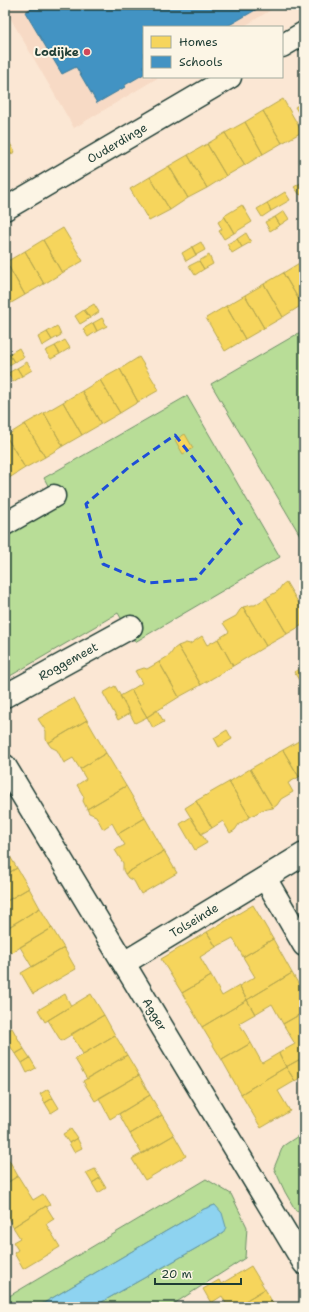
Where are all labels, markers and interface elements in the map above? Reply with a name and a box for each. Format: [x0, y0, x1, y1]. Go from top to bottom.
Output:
legend [143, 26, 283, 78]
text: Homes [179, 34, 218, 50]
place label: Lodijke [35, 44, 79, 60]
marker: Lodijke [82, 47, 92, 57]
text: Schools [179, 54, 223, 70]
street label: Ouderdinge [84, 119, 150, 167]
street label: Roggemeet [36, 639, 101, 684]
street label: Tolseinde [167, 900, 222, 941]
street label: Agger [138, 995, 171, 1034]
scale bar [155, 1260, 241, 1286]
text: 20 m [161, 1266, 192, 1282]

